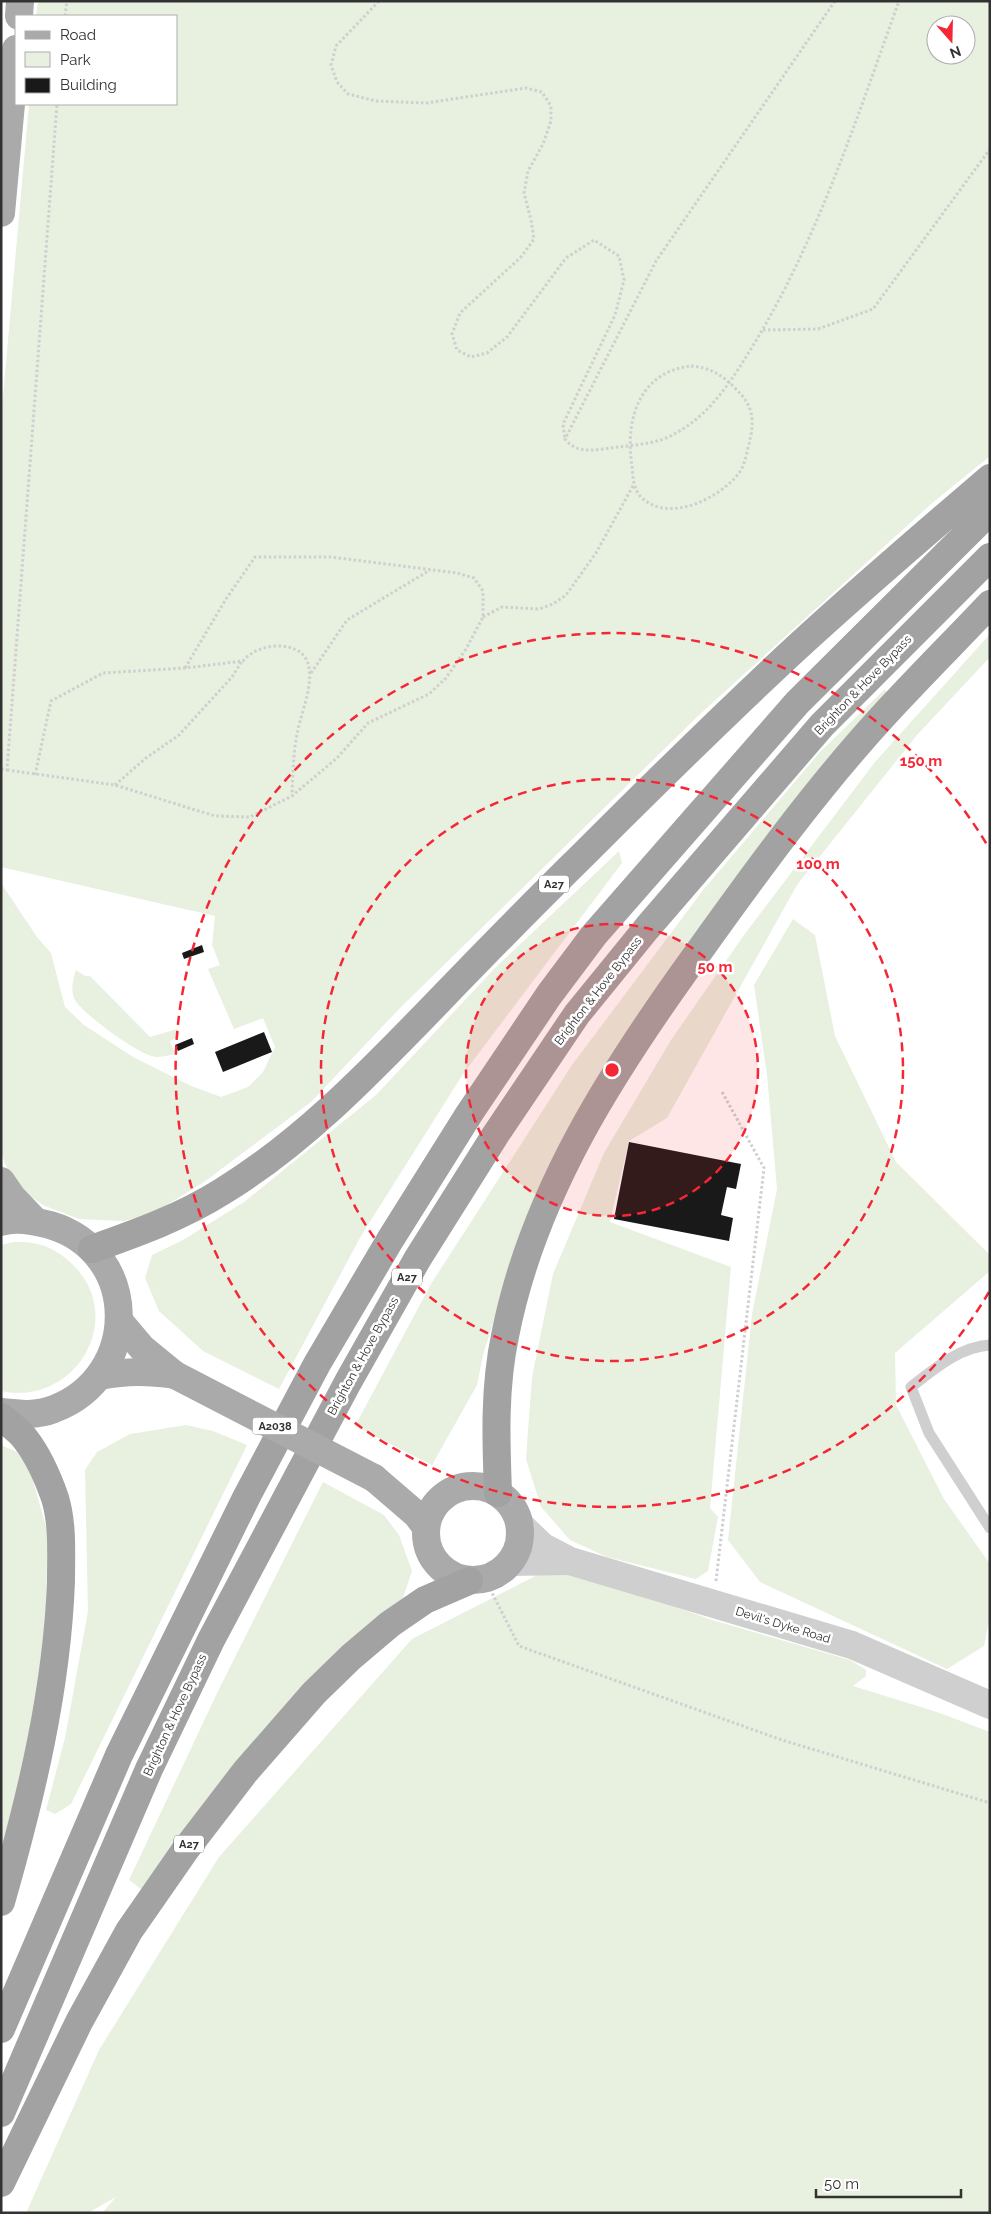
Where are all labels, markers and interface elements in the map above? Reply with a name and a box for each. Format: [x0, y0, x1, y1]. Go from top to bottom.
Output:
legend [15, 15, 178, 105]
north arrow [926, 15, 976, 65]
text: Road [60, 26, 96, 44]
text: N [948, 43, 963, 62]
text: Park [60, 51, 91, 69]
text: Building [60, 76, 117, 94]
street label: Brighton & Hove Bypass [812, 632, 914, 738]
text: 150 m [900, 752, 942, 770]
text: 100 m [796, 855, 840, 873]
road number: A27 [539, 876, 569, 892]
street label: Brighton & Hove Bypass [551, 934, 645, 1048]
text: 50 m [697, 958, 733, 976]
centre of rings [603, 1061, 621, 1079]
road number: A27 [392, 1268, 422, 1286]
street label: Brighton & Hove Bypass [325, 1294, 402, 1418]
road number: A2038 [252, 1418, 298, 1434]
street label: Devil's Dyke Road [734, 1604, 832, 1646]
street label: Brighton & Hove Bypass [140, 1651, 210, 1778]
road number: A27 [174, 1836, 204, 1852]
scale bar [816, 2166, 961, 2198]
text: 50 m [824, 2175, 859, 2193]

